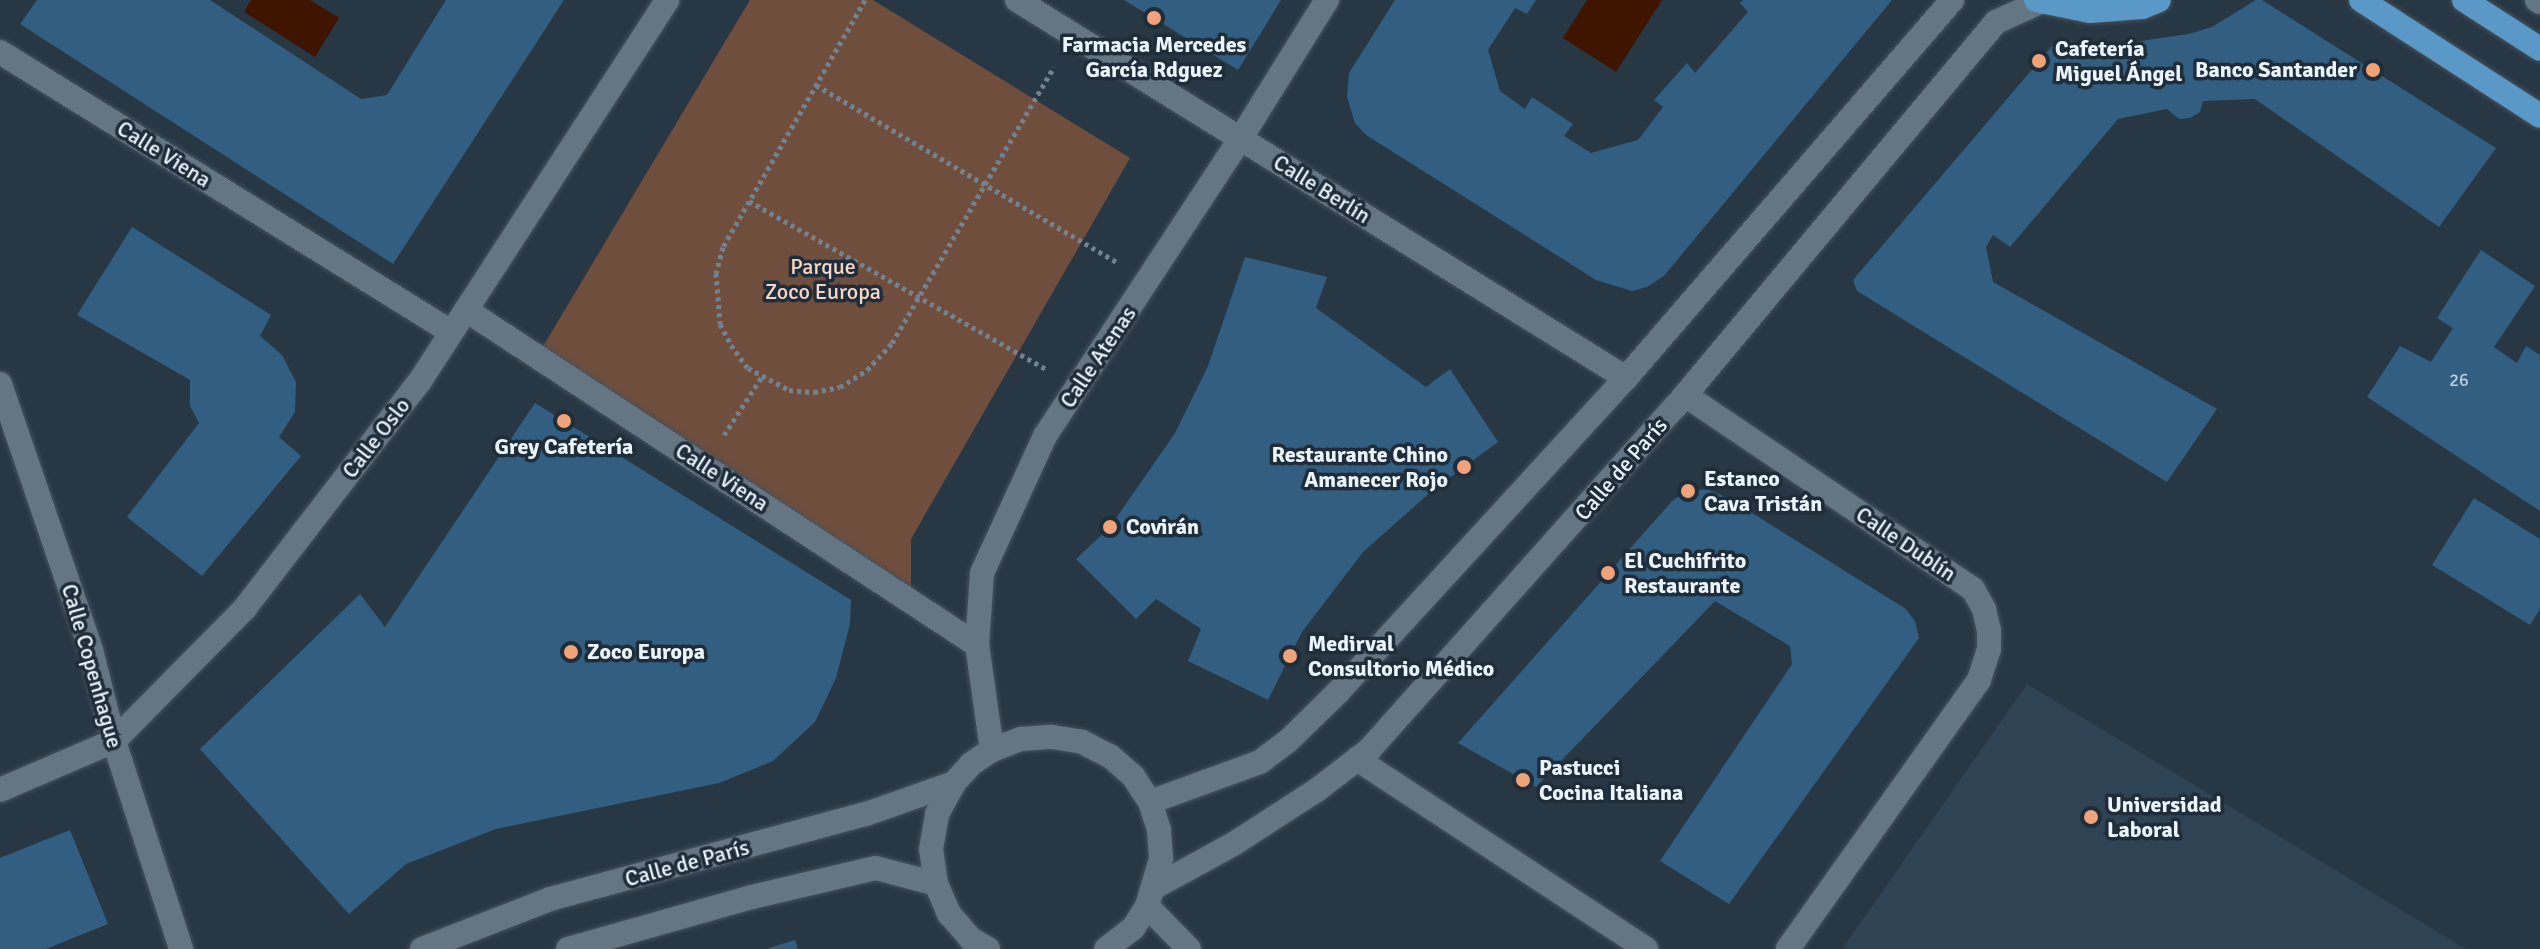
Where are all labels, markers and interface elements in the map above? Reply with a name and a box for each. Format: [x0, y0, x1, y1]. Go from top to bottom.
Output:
marker: Farmacia Mercedes García Rdguez [1145, 9, 1163, 27]
place label: Farmacia Mercedes García Rdguez [1062, 31, 1246, 82]
place label: Cafetería Miguel Ángel [2055, 35, 2182, 86]
marker: Cafetería Miguel Ángel [2030, 52, 2048, 70]
place label: Banco Santander [2195, 57, 2357, 83]
marker: Banco Santander [2364, 61, 2382, 79]
street label: Calle Viena [112, 115, 216, 193]
street label: Calle Berlín [1269, 149, 1375, 229]
park label: Parque Zoco Europa [765, 253, 881, 304]
street label: Calle Atenas [1054, 301, 1142, 413]
house number: 26 [2449, 369, 2469, 391]
street label: Calle Oslo [337, 393, 415, 483]
marker: Grey Cafetería [555, 412, 573, 430]
street label: Calle de París [1569, 412, 1673, 526]
place label: Grey Cafetería [495, 434, 633, 460]
street label: Calle Viena [671, 437, 773, 517]
place label: Restaurante Chino Amanecer Rojo [1271, 441, 1448, 492]
marker: Restaurante Chino Amanecer Rojo [1455, 458, 1473, 476]
place label: Estanco Cava Tristán [1704, 465, 1822, 516]
marker: Estanco Cava Tristán [1679, 482, 1697, 500]
street label: Calle Dublín [1851, 501, 1961, 587]
place label: Covirán [1126, 514, 1199, 540]
marker: Covirán [1101, 518, 1119, 536]
place label: El Cuchifrito Restaurante [1624, 547, 1746, 598]
marker: El Cuchifrito Restaurante [1599, 564, 1617, 582]
street label: Calle Copenhague [56, 581, 128, 751]
place label: Medirval Consultorio Médico [1308, 630, 1494, 682]
place label: Zoco Europa [587, 639, 705, 665]
marker: Zoco Europa [562, 643, 580, 661]
marker: Medirval Consultorio Médico [1279, 645, 1301, 667]
place label: Pastucci Cocina Italiana [1539, 754, 1683, 806]
marker: Pastucci Cocina Italiana [1514, 771, 1532, 789]
place label: Universidad Laboral [2107, 791, 2222, 842]
marker: Universidad Laboral [2082, 808, 2100, 826]
street label: Calle de París [622, 834, 752, 892]

